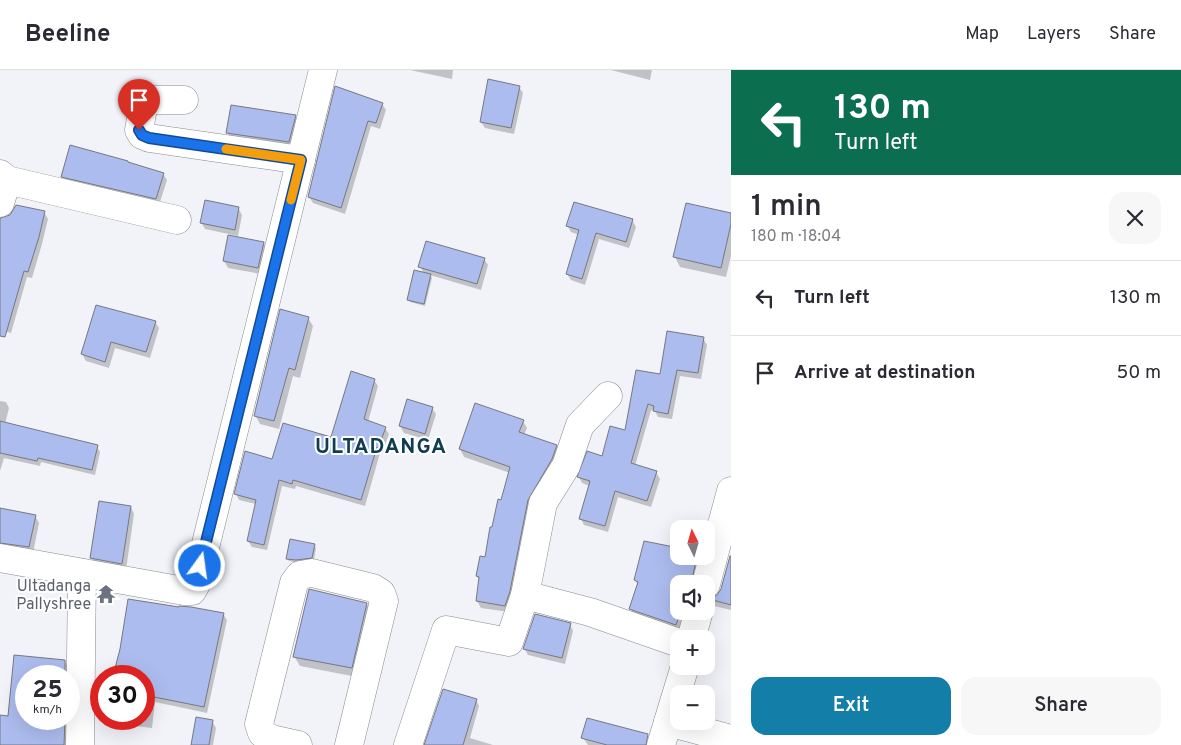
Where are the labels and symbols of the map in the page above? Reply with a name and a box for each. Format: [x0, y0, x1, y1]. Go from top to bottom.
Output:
pin [118, 79, 160, 130]
district label: ULTADANGA [315, 434, 447, 461]
north arrow [670, 520, 715, 565]
position arrow [173, 539, 225, 591]
place label: Ultadanga Pallyshree [16, 577, 91, 615]
temple icon: Ultadanga Pallyshree [95, 583, 117, 605]
speed limit sign: 30 [90, 665, 155, 730]

